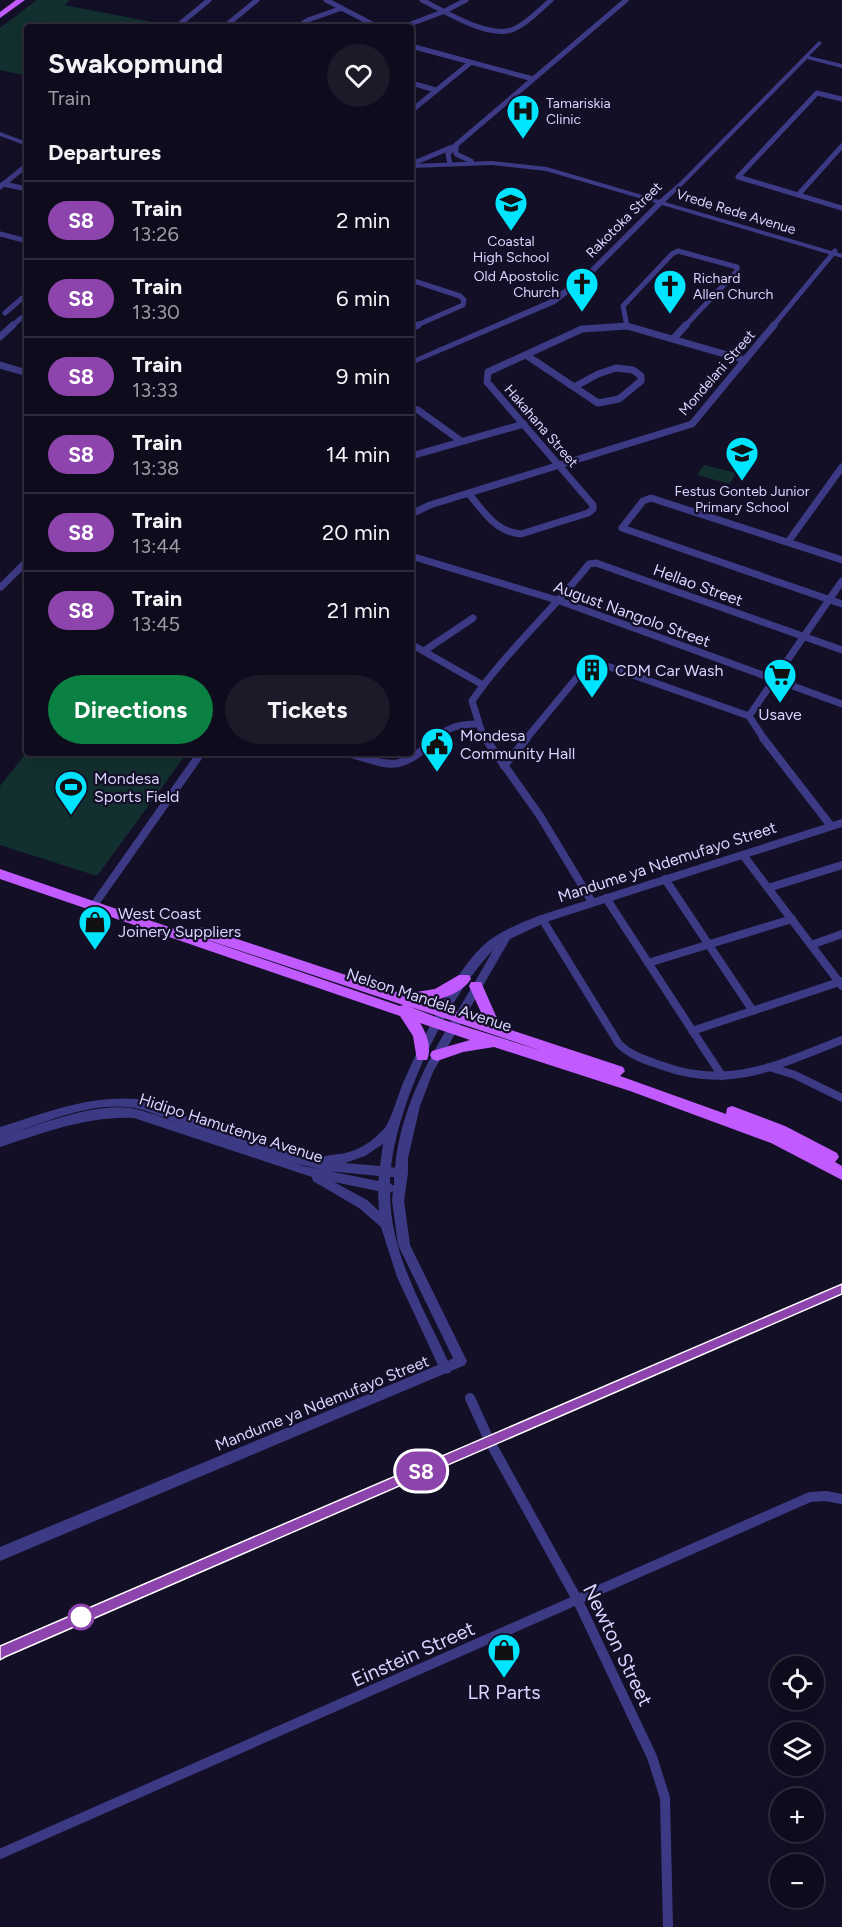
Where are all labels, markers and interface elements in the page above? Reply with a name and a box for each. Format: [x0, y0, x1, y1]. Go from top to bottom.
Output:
button: heart [327, 44, 390, 107]
text: Swakopmund [48, 46, 223, 80]
text: Train [48, 86, 91, 110]
hospital icon: Tamariskia Clinic [505, 93, 541, 140]
place label: Tamariskia Clinic [546, 95, 611, 128]
text: Departures [48, 139, 161, 166]
street label: Rakotoka Street [582, 178, 666, 262]
school or university icon: Coastal High School [493, 185, 529, 232]
street label: Vrede Rede Avenue [674, 186, 798, 238]
text: Train [132, 195, 182, 222]
text: 2 min [336, 207, 390, 234]
text: S8 [68, 208, 94, 233]
text: 13:26 [132, 222, 179, 246]
place label: Coastal High School [473, 233, 549, 266]
church icon: Old Apostolic Church [564, 266, 600, 313]
place label: Old Apostolic Church [474, 268, 559, 301]
church icon: Richard Allen Church [652, 268, 688, 315]
place label: Richard Allen Church [693, 270, 774, 303]
text: Train [132, 273, 182, 300]
text: 6 min [336, 285, 390, 312]
text: S8 [68, 286, 94, 311]
text: 13:30 [132, 300, 180, 324]
street label: Mondelani Street [675, 327, 759, 419]
text: Train [132, 351, 182, 378]
text: 9 min [336, 363, 390, 390]
text: S8 [68, 364, 94, 389]
text: 13:33 [132, 378, 178, 402]
street label: Hakahana Street [500, 381, 582, 471]
text: Train [132, 429, 182, 456]
school or university icon: Festus Gonteb Junior Primary School [724, 435, 760, 482]
text: 14 min [326, 441, 390, 468]
text: S8 [68, 442, 94, 467]
text: 13:38 [132, 456, 179, 480]
place label: Festus Gonteb Junior Primary School [675, 483, 810, 516]
text: Train [132, 507, 182, 534]
text: 20 min [322, 519, 390, 546]
text: S8 [68, 520, 94, 545]
text: 13:44 [132, 534, 181, 558]
street label: Hellao Street [651, 560, 745, 610]
street label: August Nangolo Street [551, 577, 713, 651]
text: Train [132, 585, 182, 612]
text: 21 min [327, 597, 390, 624]
text: S8 [68, 598, 94, 623]
text: 13:45 [132, 612, 180, 636]
building icon: CDM Car Wash [574, 652, 610, 699]
supermarket icon: Usave [762, 657, 798, 704]
place label: CDM Car Wash [615, 661, 723, 680]
button: Directions [48, 675, 213, 744]
button: Tickets [225, 675, 390, 744]
place label: Usave [758, 705, 802, 724]
public building icon: Mondesa Community Hall [419, 726, 455, 773]
place label: Mondesa Community Hall [460, 726, 575, 763]
sports icon: Mondesa Sports Field [53, 769, 89, 816]
place label: Mondesa Sports Field [94, 769, 179, 806]
street label: Mandume ya Ndemufayo Street [555, 818, 779, 906]
shop icon: West Coast Joinery Suppliers [77, 904, 113, 951]
place label: West Coast Joinery Suppliers [118, 904, 241, 941]
street label: Nelson Mandela Avenue [344, 964, 514, 1036]
street label: Hidipo Hamutenya Avenue [137, 1089, 326, 1167]
street label: Mandume ya Ndemufayo Street [212, 1351, 432, 1455]
line badge: S8 [394, 1452, 448, 1490]
text: S8 [408, 1459, 434, 1484]
street label: Newton Street [578, 1580, 658, 1710]
unlabelled marker [68, 1604, 94, 1630]
street label: Einstein Street [348, 1616, 478, 1692]
shop icon: LR Parts [486, 1632, 522, 1679]
map controls [770, 1656, 824, 1908]
button: locate [770, 1656, 824, 1710]
place label: LR Parts [467, 1680, 541, 1704]
button: layers [770, 1722, 824, 1776]
button: + [770, 1788, 824, 1842]
button: − [770, 1854, 824, 1908]

